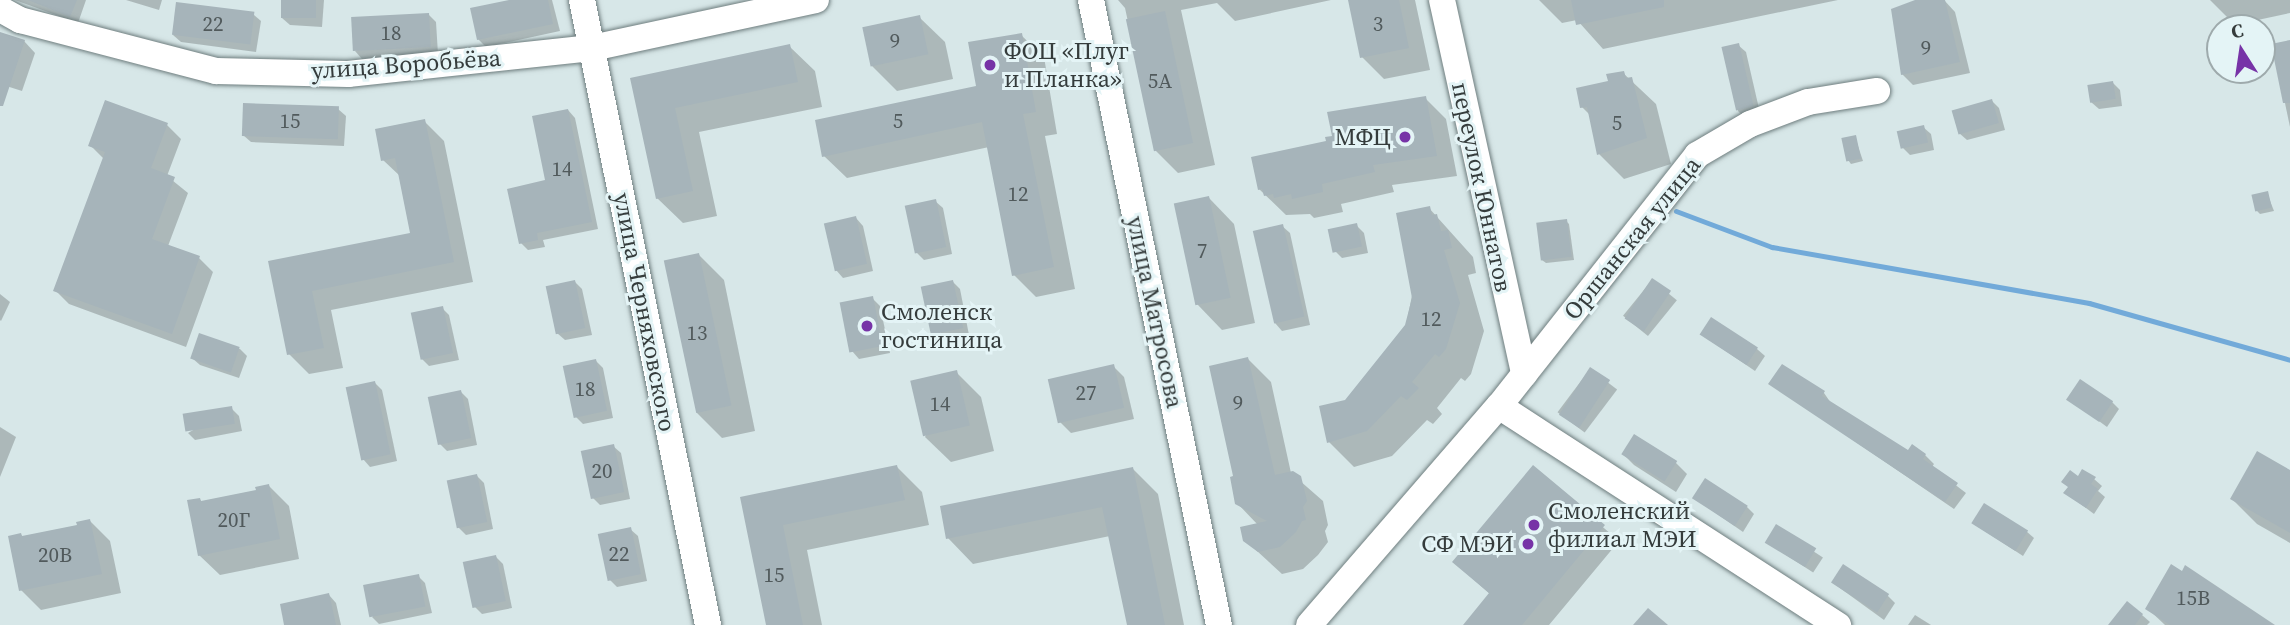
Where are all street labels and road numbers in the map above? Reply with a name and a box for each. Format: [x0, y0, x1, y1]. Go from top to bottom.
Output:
street label: улица Воробьёва [310, 43, 502, 85]
street label: переулок Юннатов [1446, 79, 1518, 295]
street label: Оршанская улица [1557, 151, 1707, 325]
street label: улица Черняховского [608, 190, 682, 434]
street label: улица Матросова [1121, 213, 1189, 411]

